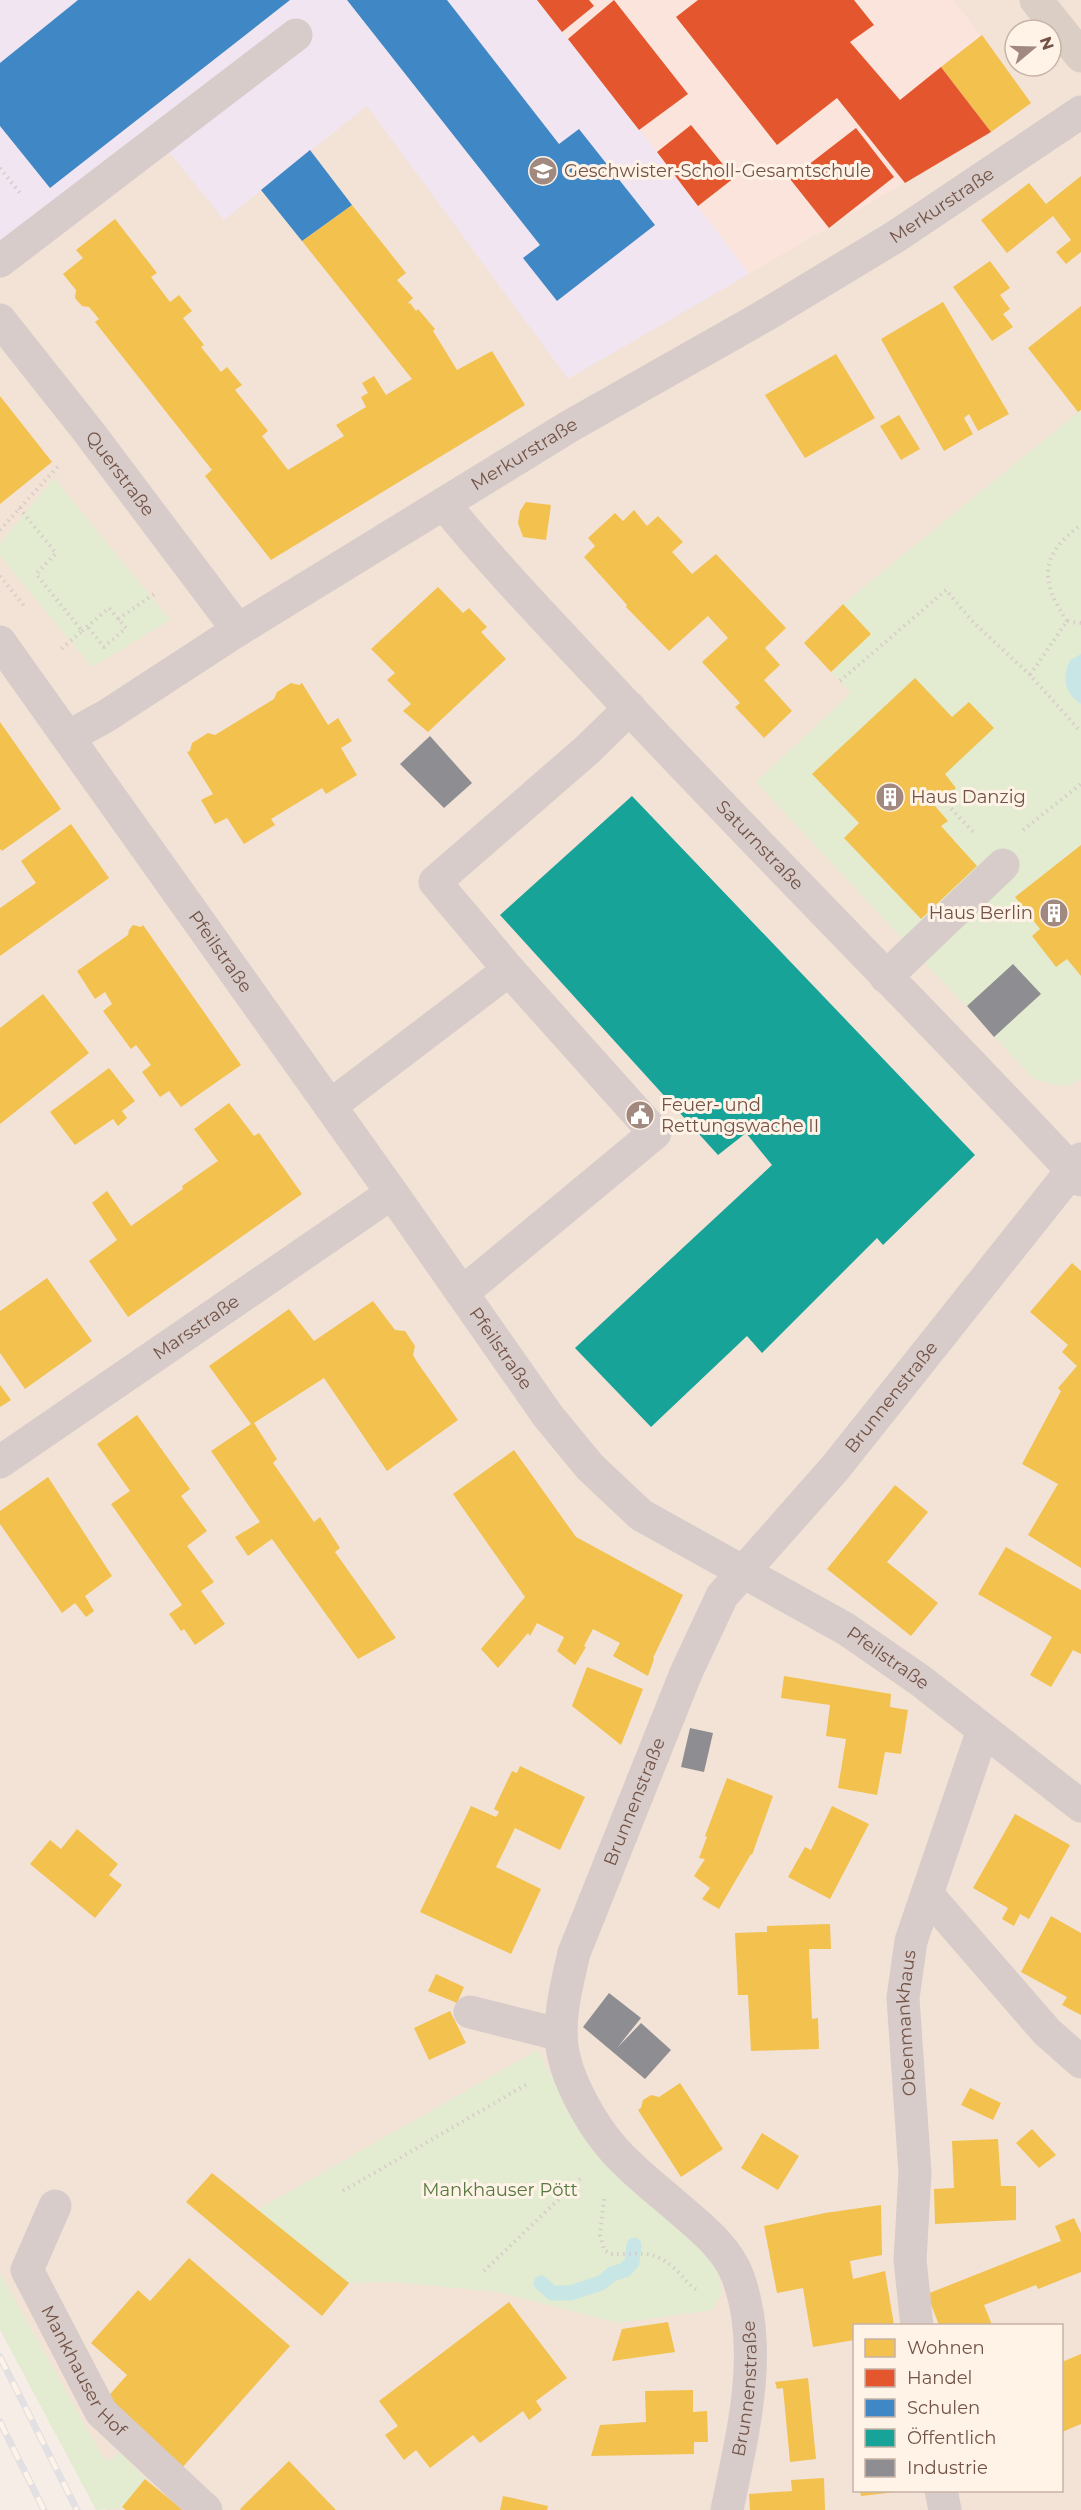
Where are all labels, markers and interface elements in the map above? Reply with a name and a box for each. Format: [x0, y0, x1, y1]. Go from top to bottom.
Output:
north arrow [1003, 18, 1063, 78]
text: N [1036, 34, 1058, 52]
school or university icon: Geschwister-Scholl-Gesamtschule [527, 155, 559, 187]
place label: Geschwister-Scholl-Gesamtschule [564, 160, 871, 182]
street label: Merkurstraße [885, 163, 998, 248]
street label: Merkurstraße [467, 413, 582, 495]
street label: Querstraße [81, 426, 159, 521]
building icon: Haus Danzig [874, 781, 906, 813]
place label: Haus Danzig [911, 786, 1026, 808]
street label: Saturnstraße [711, 796, 808, 895]
building icon: Haus Berlin [1038, 897, 1070, 929]
place label: Haus Berlin [929, 902, 1033, 924]
street label: Pfeilstraße [184, 906, 257, 997]
place label: Feuer- und Rettungswache II [661, 1094, 819, 1137]
public building icon: Feuer- und Rettungswache II [624, 1099, 656, 1131]
street label: Marsstraße [149, 1290, 244, 1365]
street label: Pfeilstraße [464, 1303, 537, 1394]
street label: Brunnenstraße [840, 1337, 943, 1457]
street label: Pfeilstraße [842, 1622, 934, 1694]
street label: Brunnenstraße [599, 1734, 670, 1869]
street label: Obenmankhaus [892, 1948, 921, 2097]
park label: Mankhauser Pött [422, 2179, 578, 2201]
street label: Mankhauser Hof [36, 2302, 132, 2442]
street label: Brunnenstraße [727, 2320, 762, 2458]
legend [853, 2324, 1063, 2492]
text: Wohnen [907, 2337, 985, 2359]
text: Handel [907, 2367, 972, 2389]
text: Schulen [907, 2397, 980, 2419]
text: Öffentlich [907, 2427, 996, 2449]
text: Industrie [907, 2457, 988, 2479]

